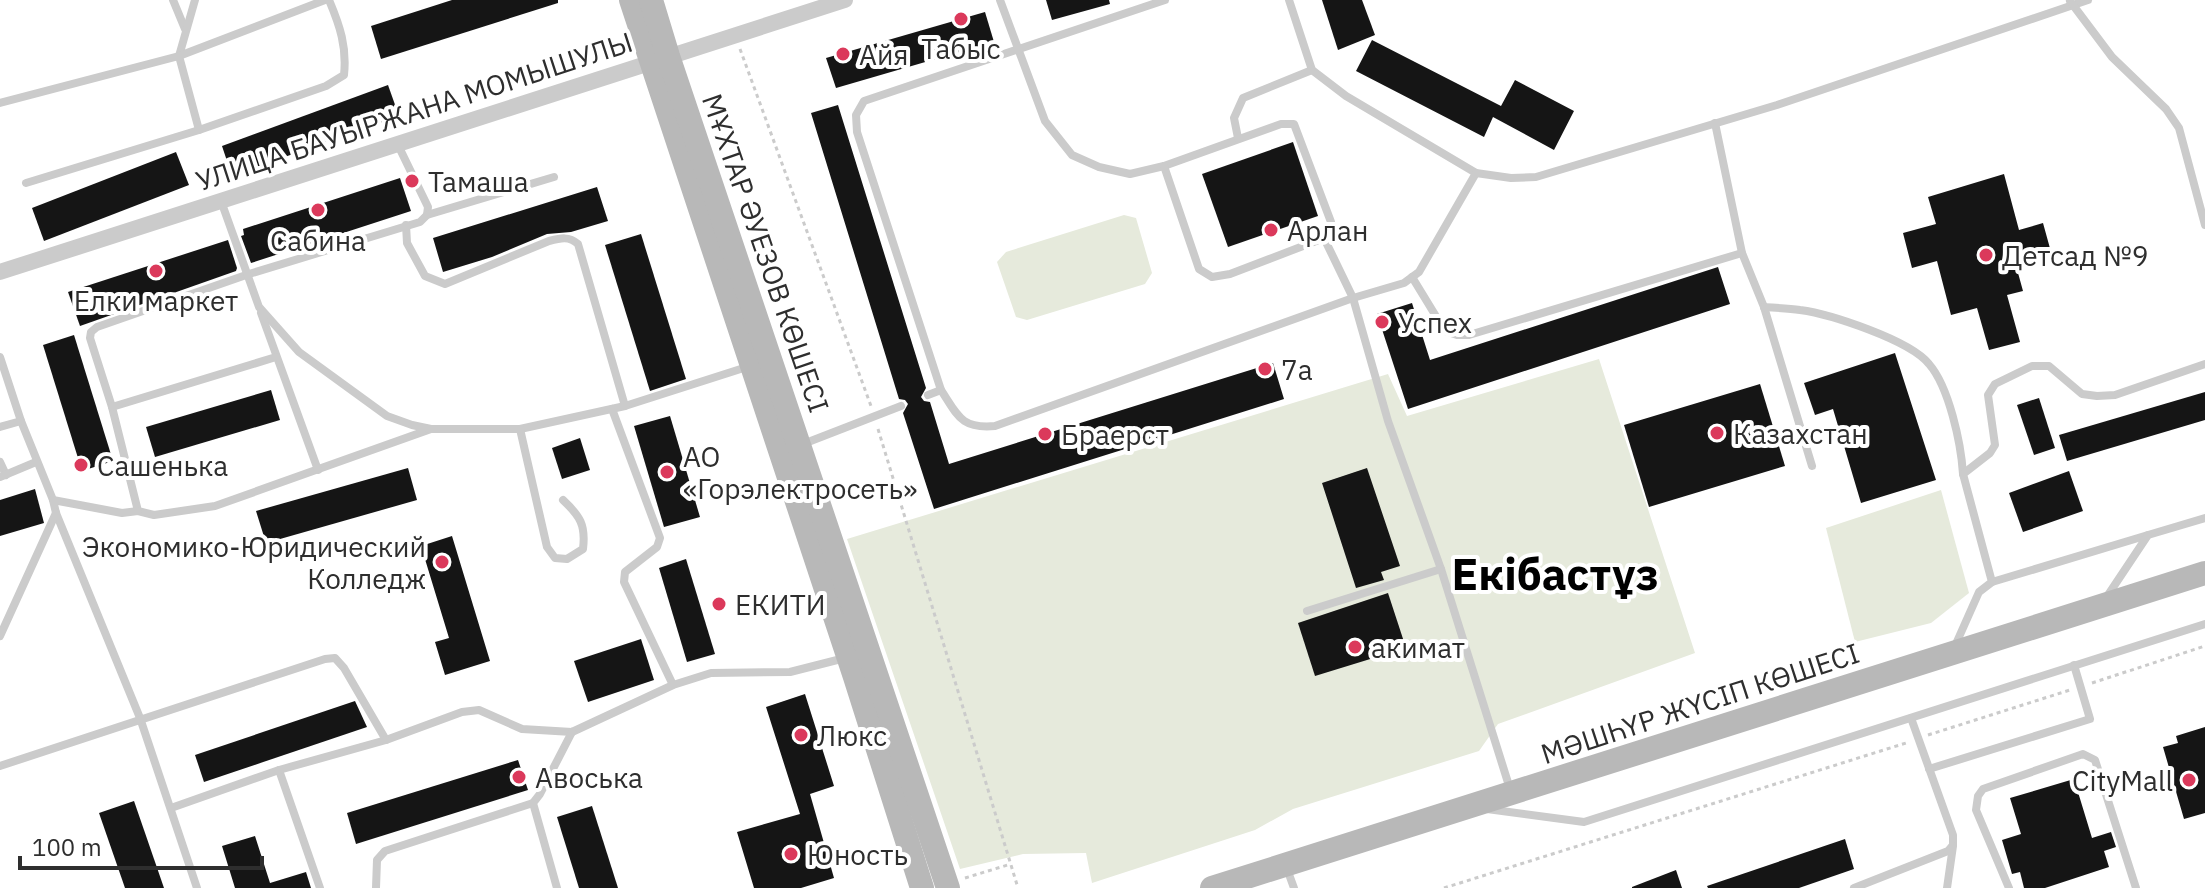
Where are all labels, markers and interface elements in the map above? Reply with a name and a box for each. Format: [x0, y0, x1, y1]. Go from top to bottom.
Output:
marker: Табыс [952, 10, 970, 28]
street label: УЛИЦА БАУЫРЖАНА МОМЫШУЛЫ [191, 23, 637, 199]
place label: Табыс [921, 30, 1001, 67]
place label: Айя [859, 36, 908, 73]
marker: Айя [834, 45, 852, 63]
street label: МҰХТАР ӘУЕЗОВ КӨШЕСІ [694, 89, 838, 417]
place label: Тамаша [428, 163, 529, 200]
marker: Тамаша [403, 172, 421, 190]
marker: Сабина [309, 201, 327, 219]
place label: Арлан [1287, 212, 1368, 249]
marker: Арлан [1262, 221, 1280, 239]
place label: Сабина [270, 222, 366, 259]
place label: Детсад №9 [2002, 237, 2149, 274]
marker: Детсад №9 [1977, 246, 1995, 264]
marker: Елки маркет [147, 262, 165, 280]
place label: Елки маркет [74, 282, 238, 319]
place label: Успех [1398, 304, 1472, 341]
marker: Успех [1373, 313, 1391, 331]
place label: 7а [1281, 351, 1313, 388]
marker: 7а [1256, 360, 1274, 378]
place label: Казахстан [1733, 415, 1868, 452]
place label: Браерст [1061, 416, 1169, 453]
marker: Казахстан [1708, 424, 1726, 442]
marker: Браерст [1036, 425, 1054, 443]
place label: АО «Горэлектросеть» [683, 438, 917, 507]
place label: Сашенька [97, 447, 228, 484]
marker: Сашенька [72, 456, 90, 474]
marker: АО «Горэлектросеть» [658, 463, 676, 481]
place label: Экономико-Юридический Колледж [82, 528, 426, 597]
district label: Екібастұз [1451, 545, 1659, 602]
marker: Экономико-Юридический Колледж [433, 553, 451, 571]
place label: ЕКИТИ [735, 586, 825, 623]
marker: ЕКИТИ [710, 595, 728, 613]
place label: акимат [1371, 629, 1465, 666]
street label: МӘШҺҮР ЖҮСІП КӨШЕСІ [1536, 634, 1864, 772]
marker: акимат [1346, 638, 1364, 656]
place label: Люкс [817, 717, 887, 754]
marker: Люкс [792, 726, 810, 744]
place label: Авоська [535, 759, 643, 796]
place label: CityMall [2072, 762, 2173, 799]
marker: Авоська [510, 768, 528, 786]
marker: CityMall [2180, 771, 2198, 789]
scale bar [20, 820, 262, 870]
text: 100 m [32, 831, 102, 863]
place label: Юность [807, 836, 908, 873]
marker: Юность [782, 845, 800, 863]

